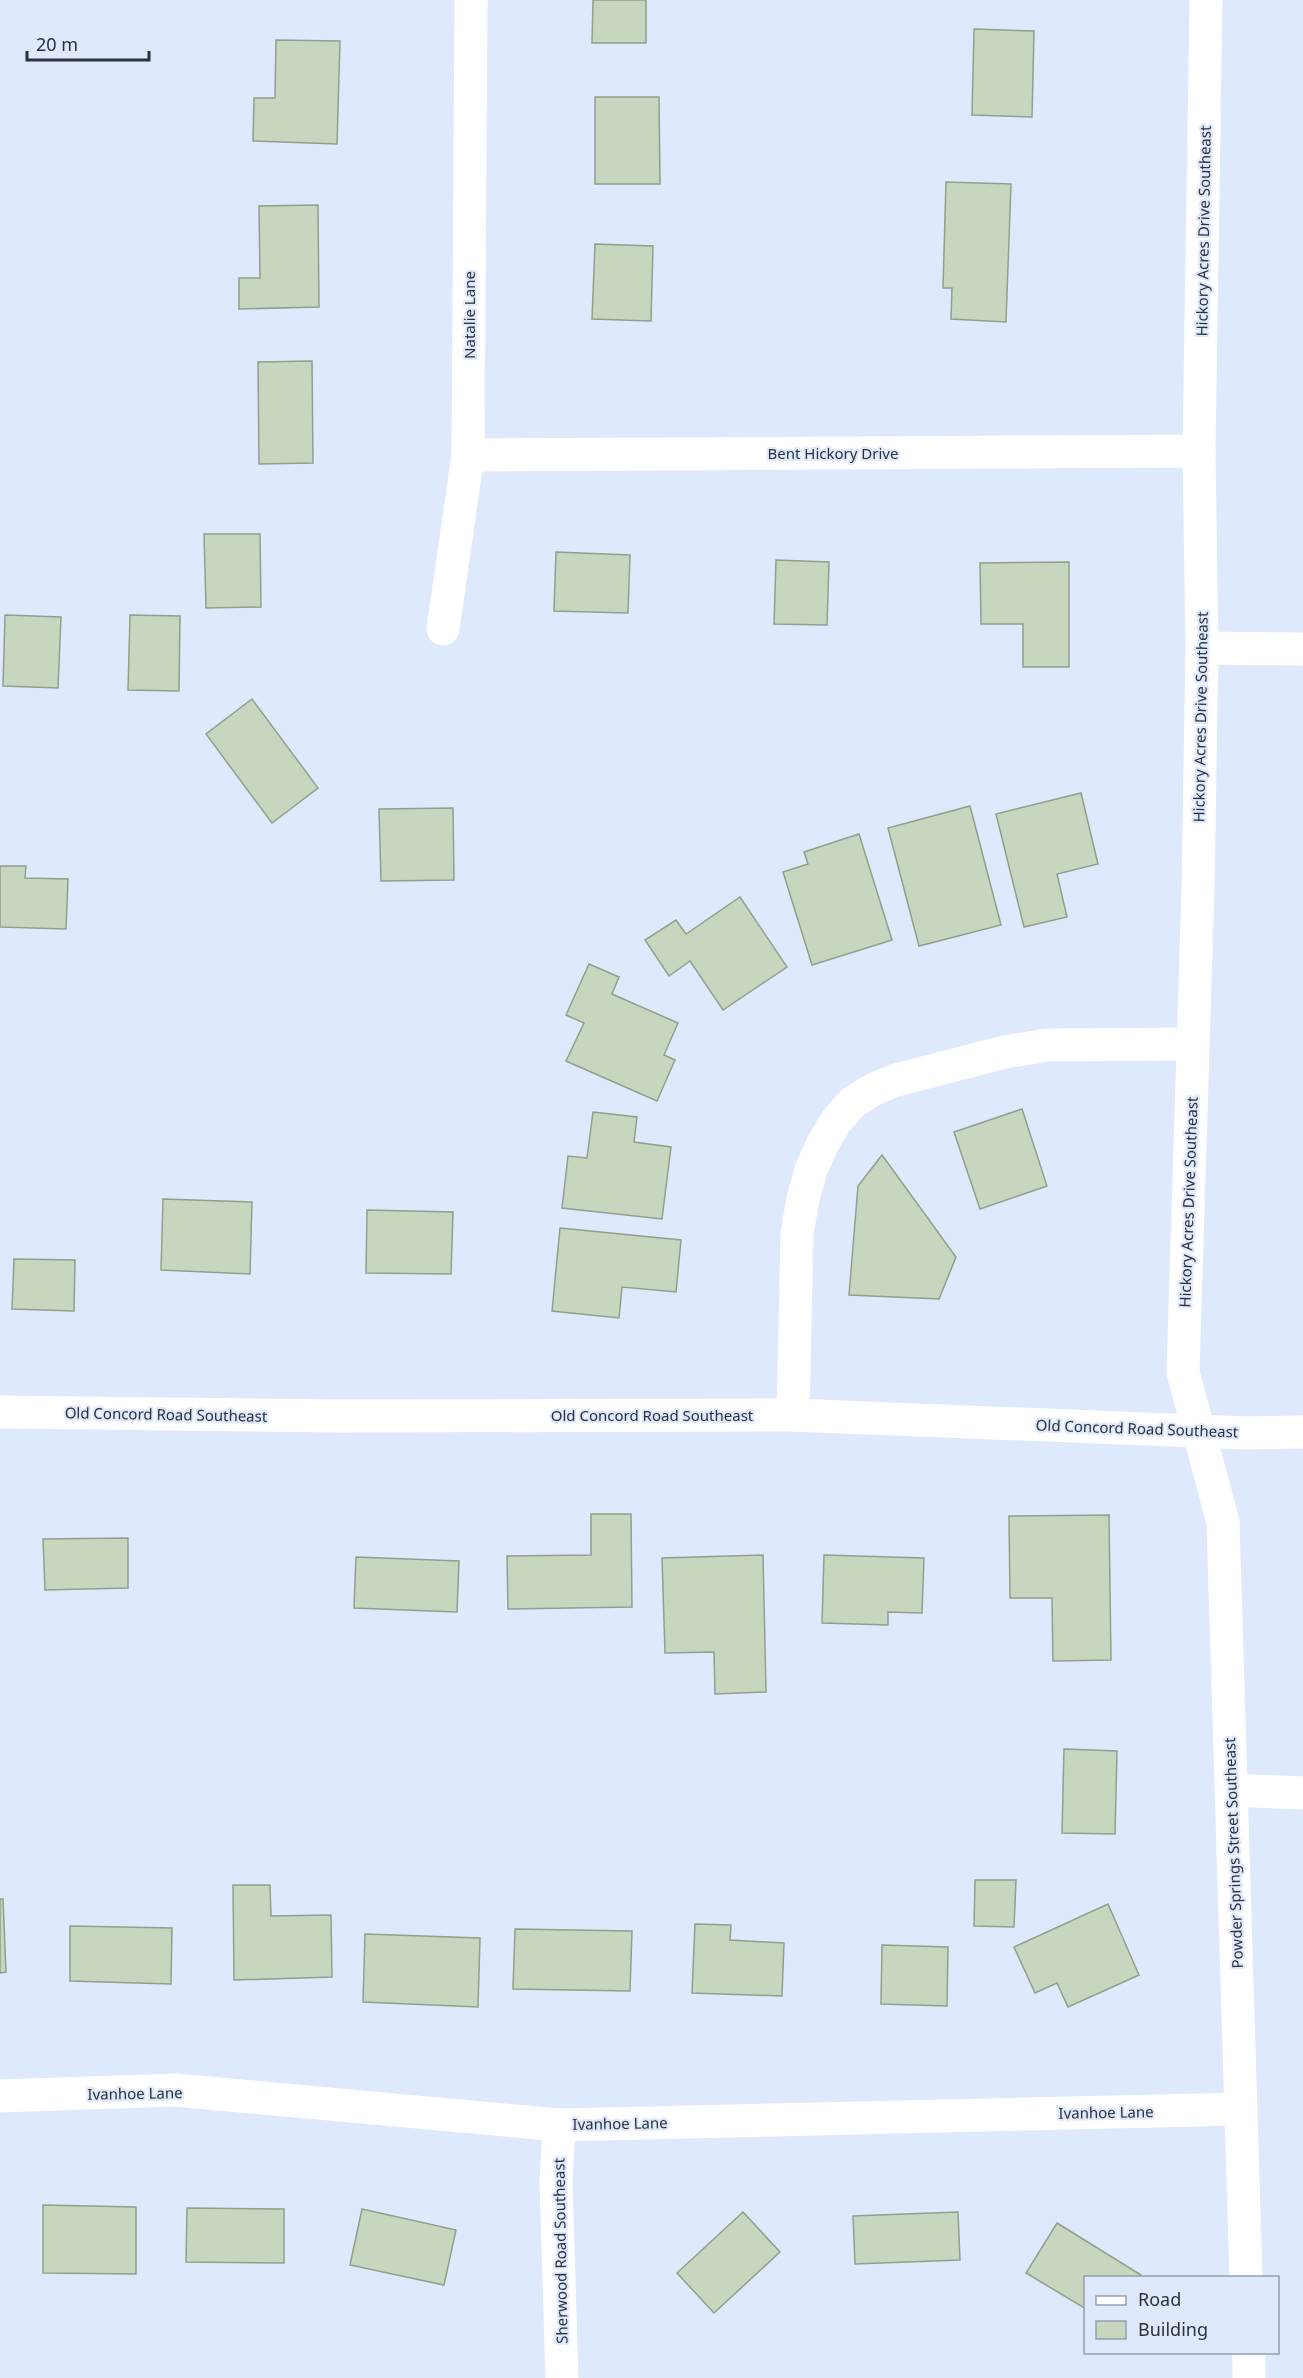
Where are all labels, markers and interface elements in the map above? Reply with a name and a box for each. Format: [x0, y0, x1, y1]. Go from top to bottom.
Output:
scale bar [27, 24, 148, 62]
text: 20 m [36, 32, 78, 56]
street label: Hickory Acres Drive Southeast [1191, 125, 1215, 337]
street label: Natalie Lane [459, 271, 479, 359]
street label: Bent Hickory Drive [768, 443, 898, 463]
street label: Hickory Acres Drive Southeast [1188, 611, 1212, 823]
street label: Hickory Acres Drive Southeast [1174, 1096, 1202, 1308]
street label: Old Concord Road Southeast [65, 1402, 268, 1426]
street label: Old Concord Road Southeast [551, 1405, 754, 1425]
street label: Old Concord Road Southeast [1035, 1414, 1239, 1442]
street label: Powder Springs Street Southeast [1219, 1737, 1247, 1969]
street label: Ivanhoe Lane [87, 2082, 183, 2104]
street label: Ivanhoe Lane [1058, 2101, 1154, 2123]
street label: Ivanhoe Lane [572, 2112, 668, 2134]
street label: Sherwood Road Southeast [548, 2157, 572, 2344]
legend [1084, 2276, 1279, 2354]
text: Road [1138, 2287, 1181, 2311]
text: Building [1138, 2317, 1208, 2341]

